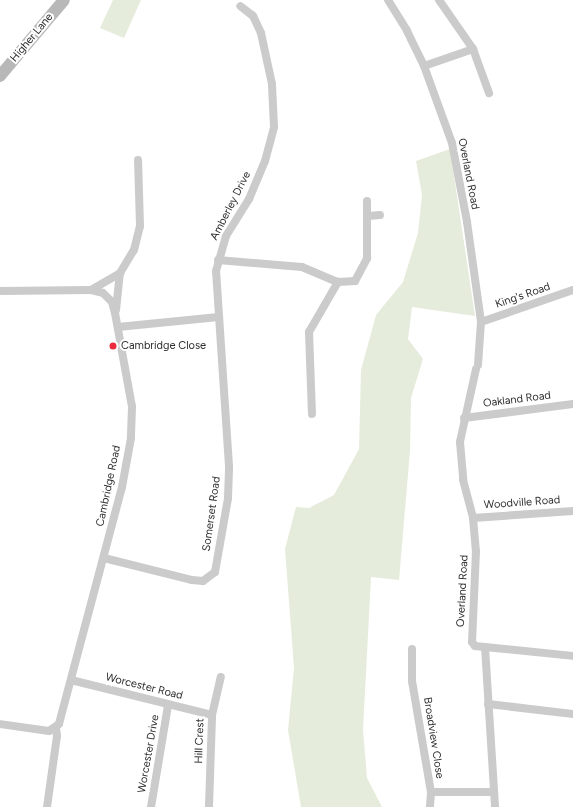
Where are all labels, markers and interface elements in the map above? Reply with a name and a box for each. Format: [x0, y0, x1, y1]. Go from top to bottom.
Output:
street label: Higher Lane [8, 11, 56, 65]
street label: Overland Road [455, 137, 481, 211]
street label: Amberley Drive [208, 170, 254, 242]
street label: King's Road [494, 280, 552, 312]
place label: Cambridge Close [121, 339, 206, 353]
marker: Cambridge Close [108, 341, 118, 351]
street label: Oakland Road [482, 389, 552, 411]
street label: Cambridge Road [94, 444, 124, 528]
street label: Somerset Road [200, 476, 224, 552]
street label: Woodville Road [483, 494, 561, 512]
street label: Overland Road [455, 554, 471, 628]
street label: Worcester Road [104, 671, 184, 703]
street label: Broadview Close [420, 696, 446, 780]
street label: Worcester Drive [136, 714, 162, 794]
street label: Hill Crest [193, 718, 207, 764]

